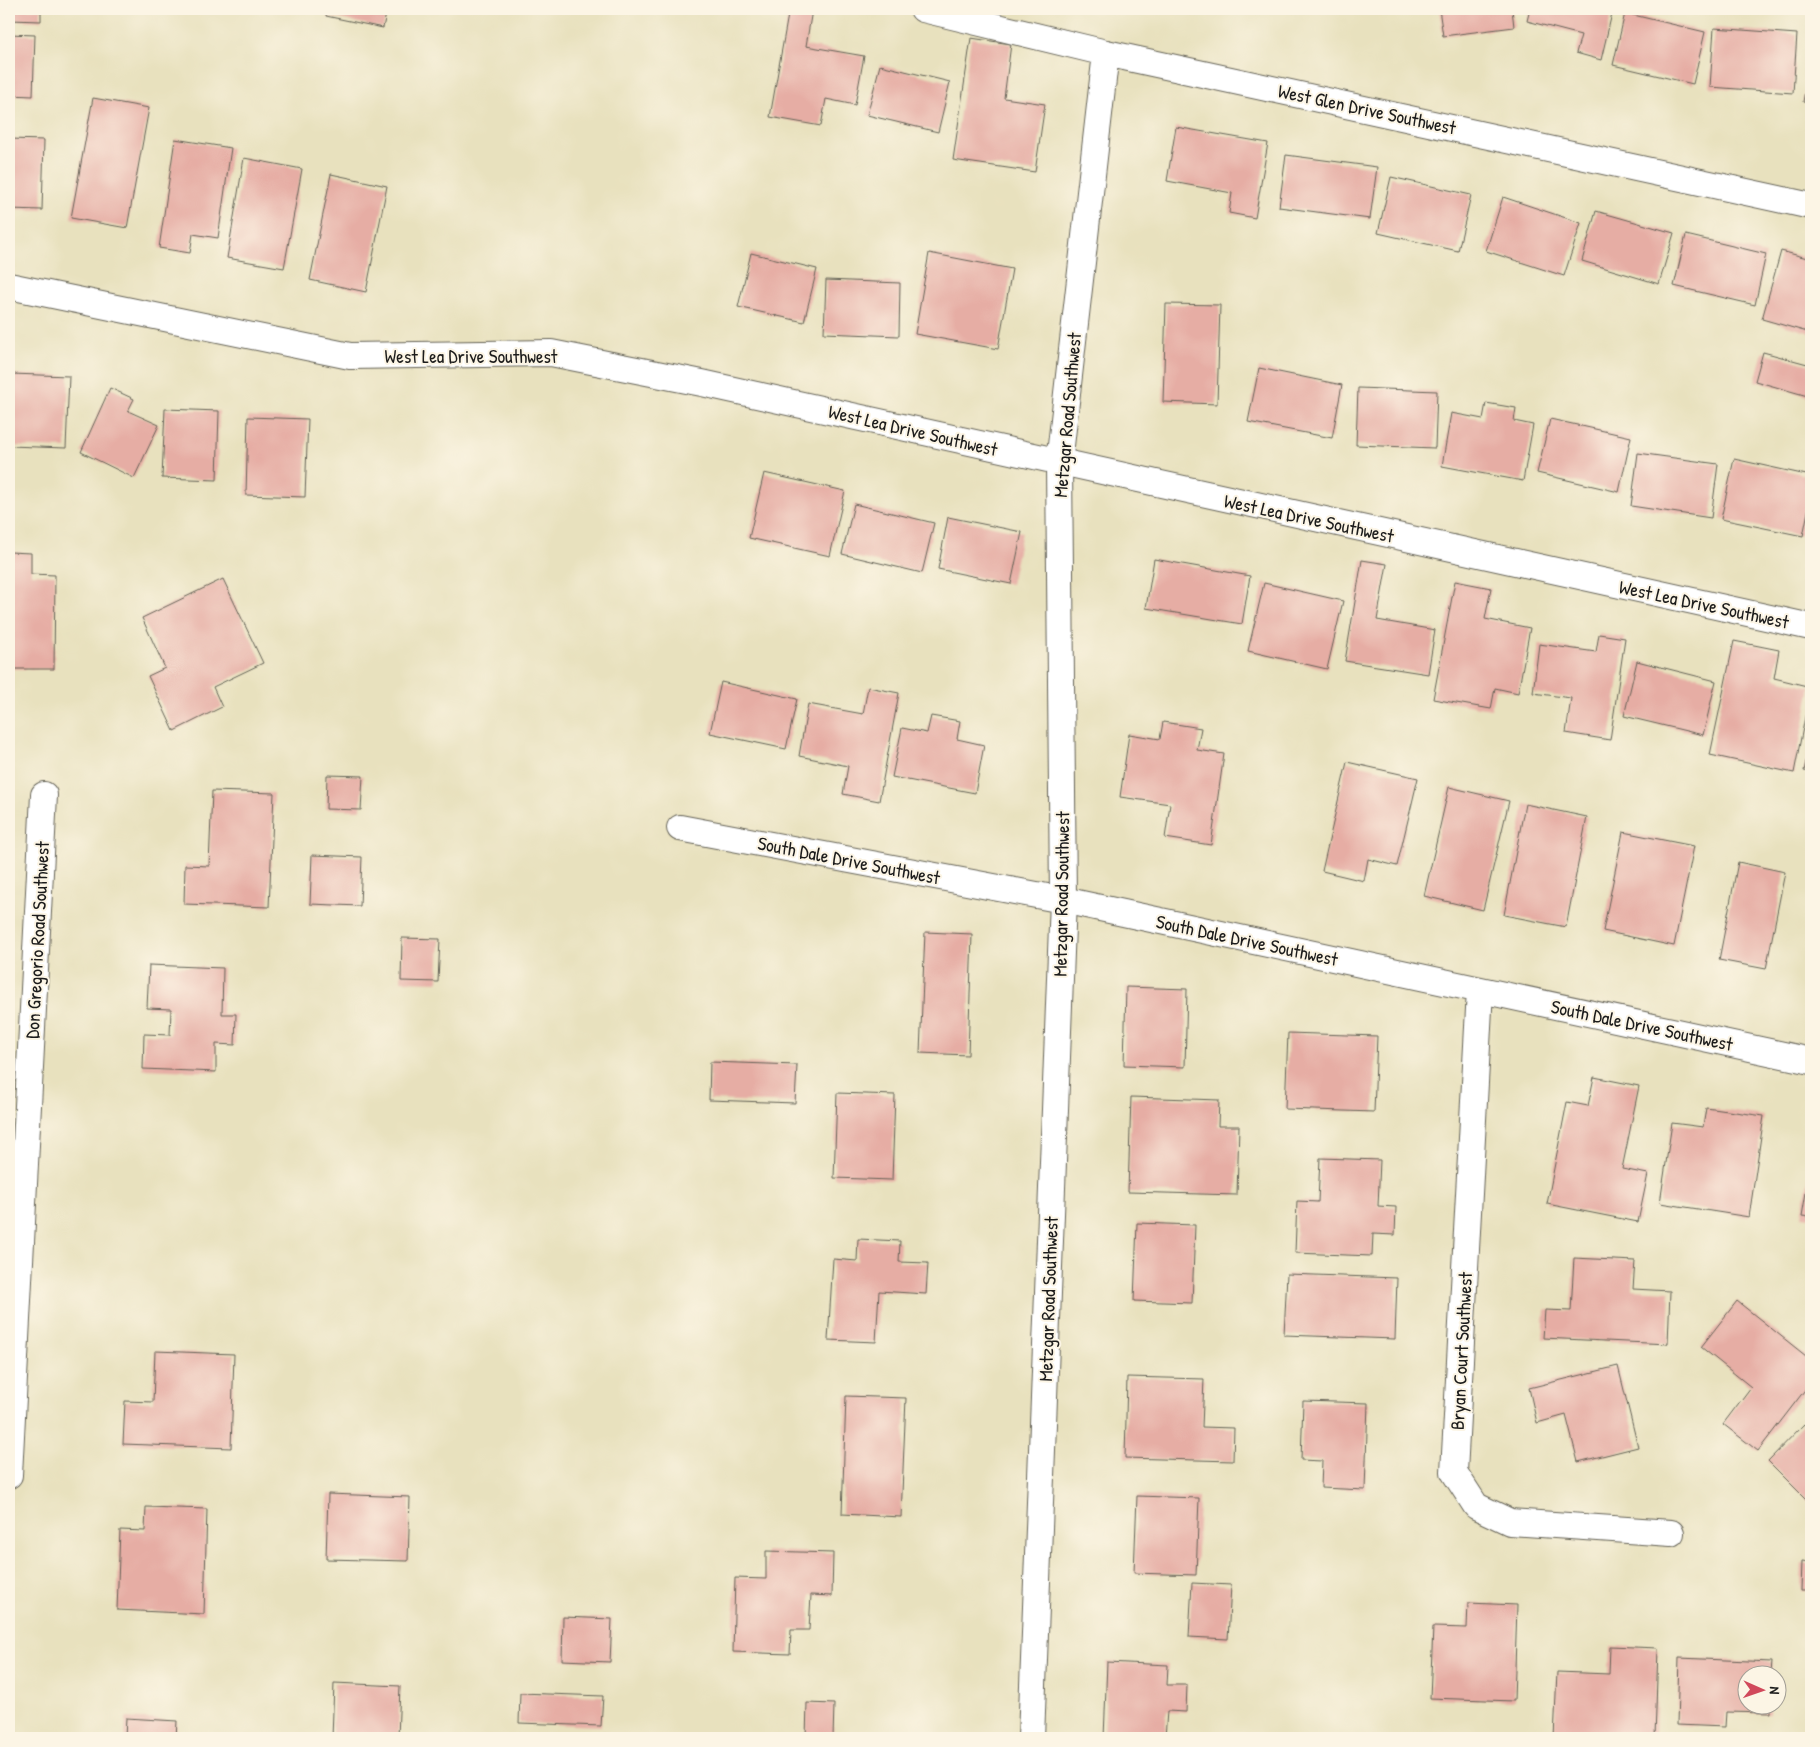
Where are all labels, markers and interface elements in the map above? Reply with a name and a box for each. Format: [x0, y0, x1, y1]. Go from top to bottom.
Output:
street label: West Glen Drive Southwest [1276, 77, 1459, 141]
street label: Metzgar Road Southwest [1047, 331, 1087, 498]
street label: West Lea Drive Southwest [385, 343, 558, 369]
street label: West Lea Drive Southwest [826, 398, 1001, 462]
street label: West Lea Drive Southwest [1222, 487, 1397, 549]
street label: West Lea Drive Southwest [1617, 573, 1792, 635]
street label: Metzgar Road Southwest [1047, 811, 1075, 977]
street label: South Dale Drive Southwest [756, 830, 943, 891]
street label: Don Gregorio Road Southwest [19, 840, 55, 1039]
street label: South Dale Drive Southwest [1154, 908, 1341, 972]
street label: South Dale Drive Southwest [1549, 993, 1736, 1057]
street label: Metzgar Road Southwest [1032, 1215, 1064, 1382]
street label: Bryan Court Southwest [1444, 1271, 1478, 1431]
north arrow [1738, 1664, 1788, 1714]
text: N [1766, 1686, 1785, 1695]

